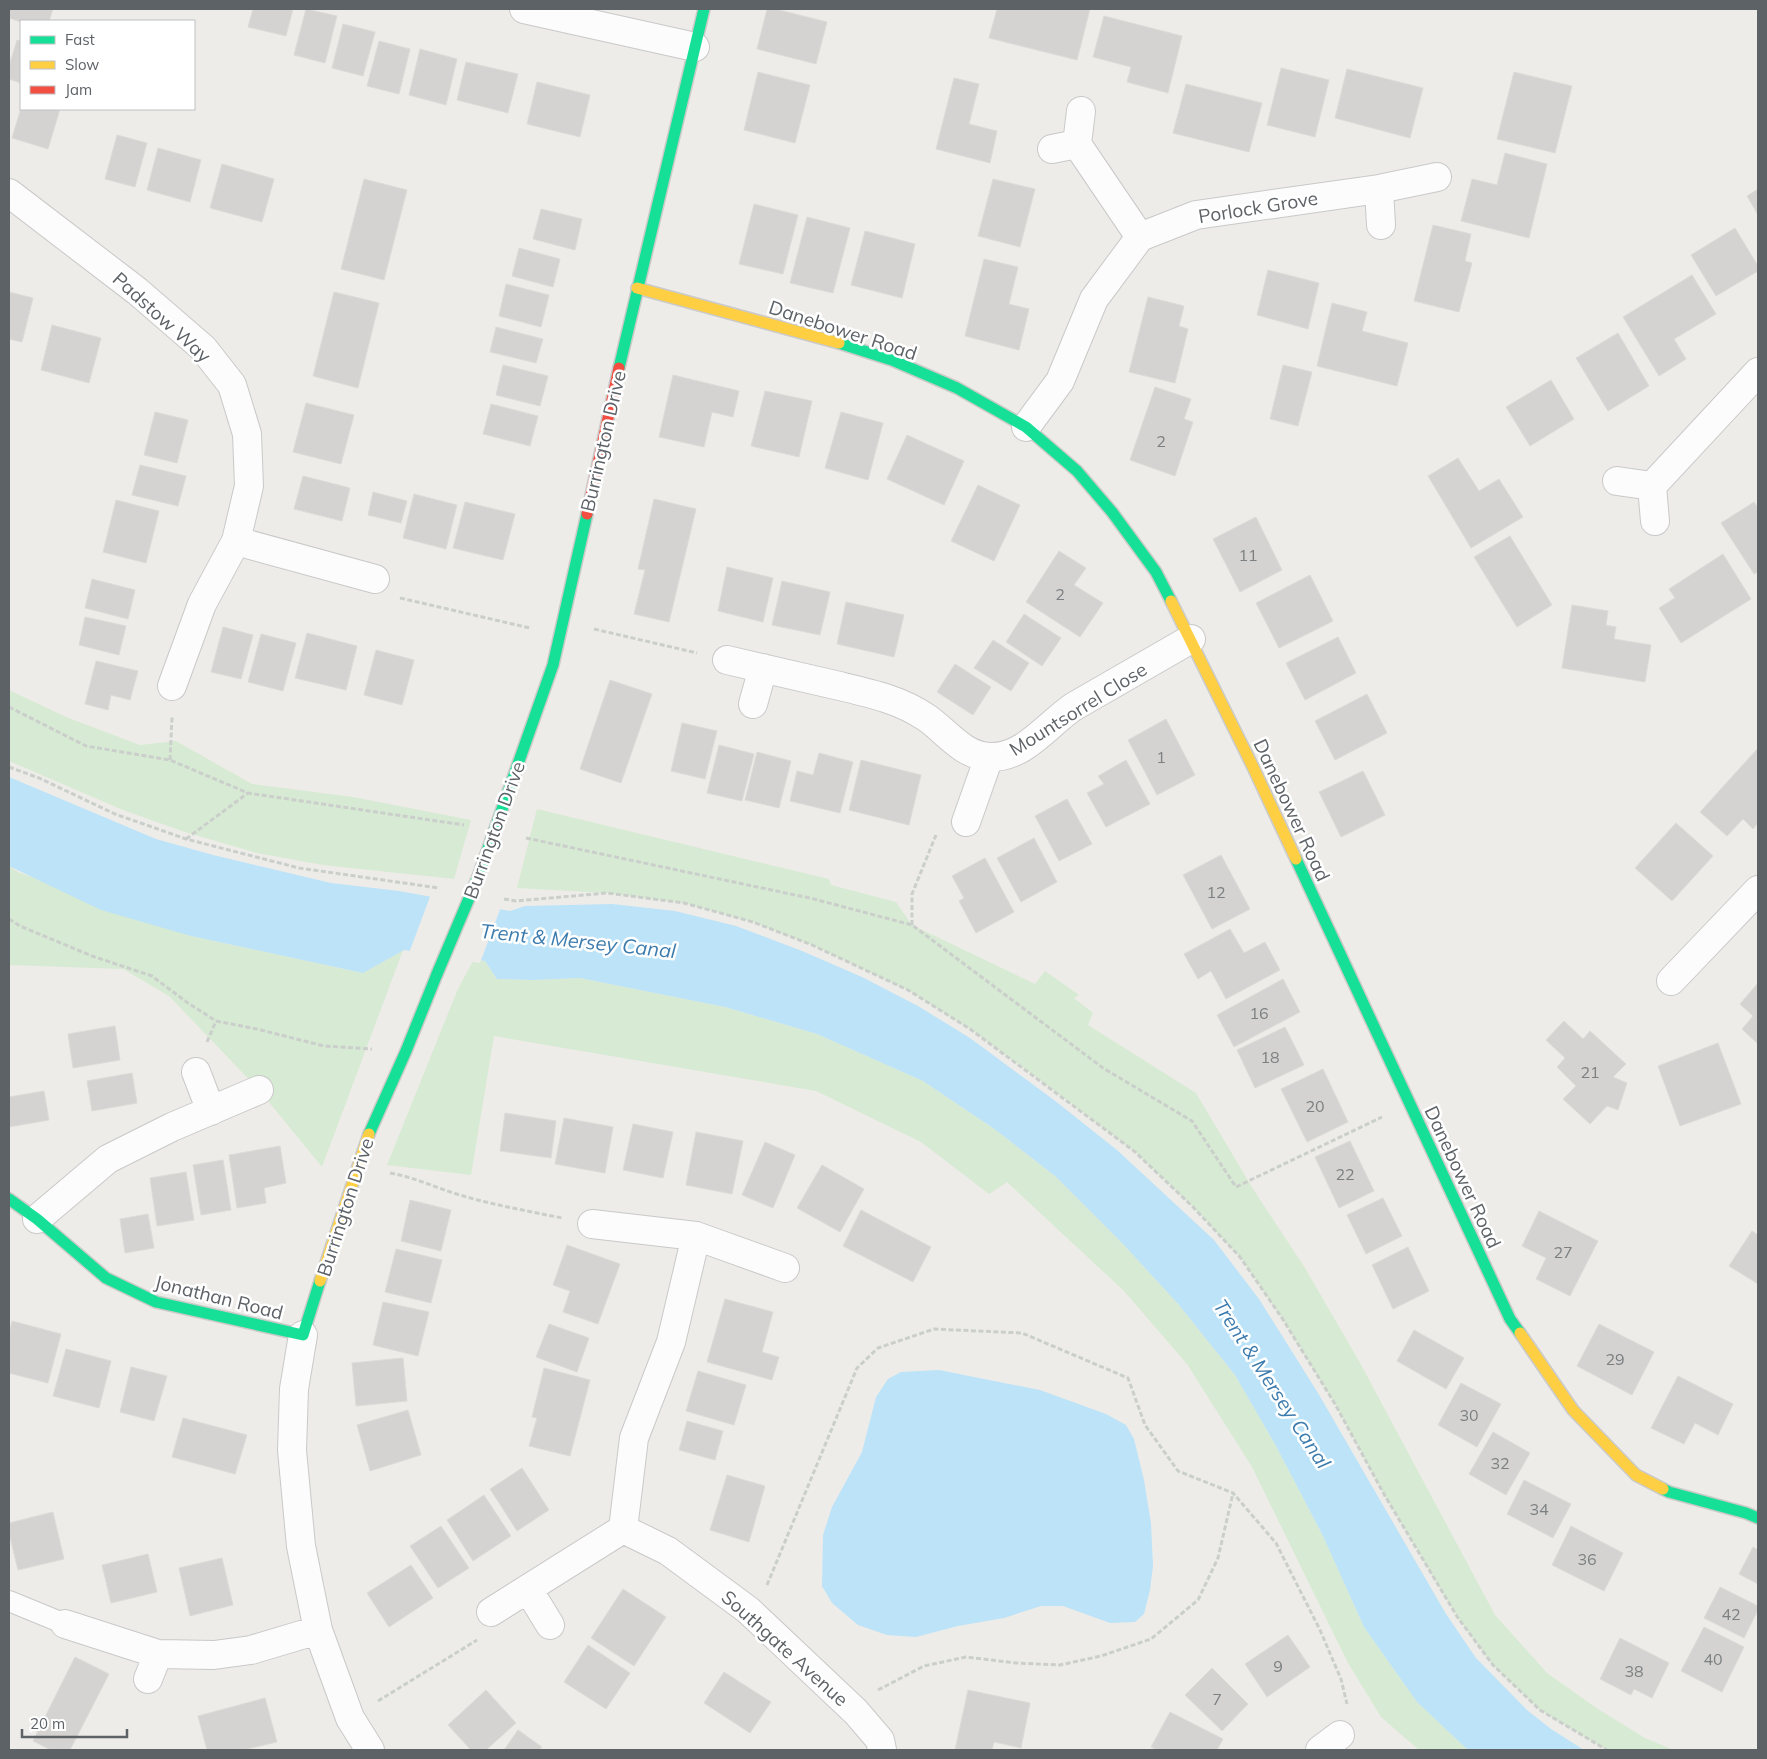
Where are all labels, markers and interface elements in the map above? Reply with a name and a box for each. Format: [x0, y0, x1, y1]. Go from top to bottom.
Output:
legend [20, 20, 195, 110]
text: Fast [65, 30, 95, 49]
text: Slow [65, 55, 99, 74]
text: Jam [65, 80, 92, 99]
street label: Porlock Grove [1196, 186, 1320, 228]
street label: Padstow Way [108, 267, 216, 367]
street label: Danebower Road [766, 295, 920, 365]
street label: Burrington Drive [575, 368, 631, 514]
house number: 2 [1156, 431, 1166, 451]
house number: 11 [1238, 545, 1258, 565]
house number: 2 [1055, 584, 1065, 604]
street label: Mountsorrel Close [1005, 657, 1151, 761]
street label: Danebower Road [1249, 735, 1335, 885]
house number: 1 [1156, 747, 1166, 767]
street label: Burrington Drive [458, 758, 530, 902]
house number: 12 [1206, 882, 1226, 902]
water label: Trent & Mersey Canal [479, 918, 677, 963]
house number: 16 [1249, 1003, 1269, 1023]
house number: 18 [1260, 1047, 1280, 1067]
house number: 21 [1580, 1062, 1600, 1082]
house number: 20 [1305, 1096, 1325, 1116]
street label: Danebower Road [1420, 1102, 1506, 1252]
street label: Burrington Drive [311, 1135, 379, 1279]
house number: 22 [1335, 1164, 1355, 1184]
house number: 27 [1553, 1242, 1573, 1262]
street label: Jonathan Road [152, 1269, 286, 1325]
water label: Trent & Mersey Canal [1208, 1294, 1337, 1473]
house number: 29 [1605, 1349, 1625, 1369]
house number: 30 [1459, 1405, 1479, 1425]
house number: 32 [1490, 1453, 1510, 1473]
house number: 34 [1529, 1499, 1549, 1519]
house number: 36 [1577, 1549, 1597, 1569]
street label: Southgate Avenue [717, 1585, 853, 1711]
house number: 42 [1721, 1604, 1741, 1624]
house number: 40 [1703, 1649, 1723, 1669]
house number: 9 [1273, 1656, 1283, 1676]
house number: 38 [1624, 1661, 1644, 1681]
house number: 7 [1212, 1689, 1222, 1709]
scale bar [22, 1706, 128, 1738]
text: 20 m [30, 1714, 65, 1733]

